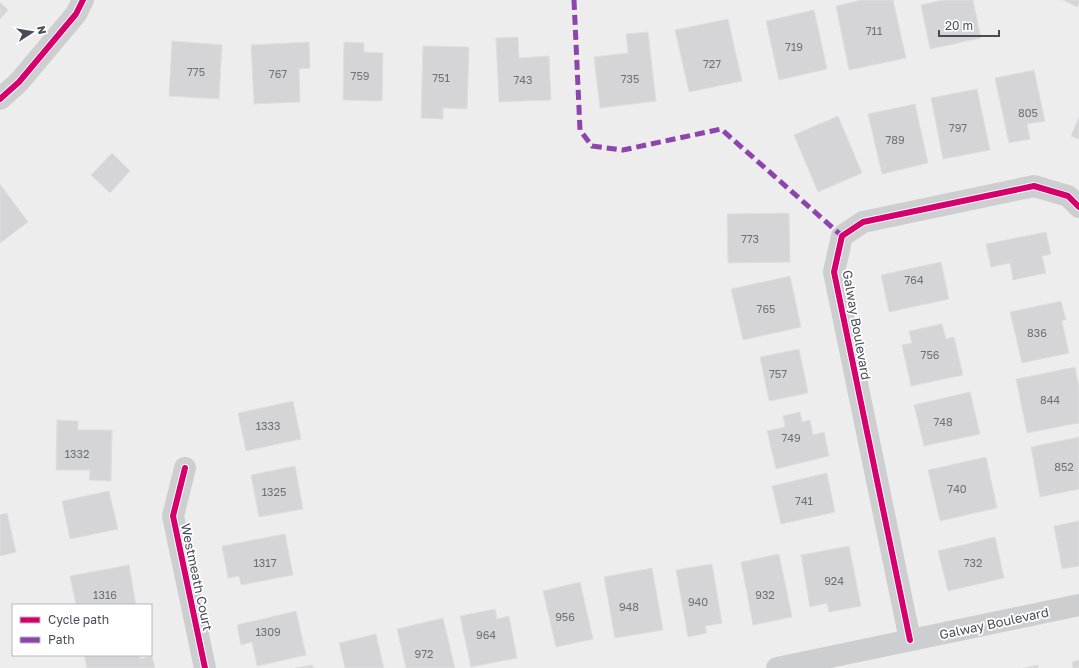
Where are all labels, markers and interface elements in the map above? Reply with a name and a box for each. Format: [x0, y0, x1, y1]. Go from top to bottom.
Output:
north arrow [12, 12, 52, 52]
scale bar [939, 12, 999, 38]
text: 20 m [945, 18, 973, 33]
text: N [35, 24, 49, 35]
house number: 711 [866, 24, 882, 37]
house number: 719 [785, 40, 803, 53]
house number: 727 [703, 57, 721, 70]
house number: 775 [187, 65, 205, 78]
house number: 767 [269, 67, 287, 80]
house number: 759 [351, 69, 369, 82]
house number: 751 [432, 71, 450, 84]
house number: 735 [621, 72, 639, 85]
house number: 743 [514, 73, 532, 86]
house number: 805 [1018, 106, 1038, 119]
house number: 797 [949, 121, 967, 134]
house number: 789 [885, 133, 905, 146]
house number: 773 [741, 232, 759, 245]
street label: Galway Boulevard [839, 269, 875, 381]
house number: 764 [904, 273, 924, 286]
house number: 765 [757, 302, 775, 315]
house number: 836 [1027, 326, 1047, 339]
house number: 756 [921, 348, 940, 361]
house number: 757 [769, 367, 787, 380]
house number: 844 [1040, 393, 1060, 406]
house number: 748 [933, 415, 953, 428]
house number: 1333 [256, 419, 280, 432]
house number: 749 [781, 431, 801, 444]
house number: 1332 [65, 447, 89, 460]
house number: 852 [1054, 460, 1074, 473]
house number: 740 [947, 482, 967, 495]
house number: 1325 [262, 485, 286, 498]
house number: 741 [795, 494, 813, 507]
street label: Westmeath Court [178, 522, 216, 632]
house number: 1317 [254, 556, 277, 569]
house number: 732 [964, 556, 982, 569]
house number: 924 [824, 574, 844, 587]
house number: 1316 [93, 588, 117, 601]
house number: 932 [755, 588, 775, 601]
house number: 940 [688, 595, 708, 608]
house number: 948 [619, 600, 639, 613]
legend [12, 604, 152, 656]
street label: Galway Boulevard [938, 604, 1050, 642]
house number: 956 [555, 610, 575, 623]
text: Cycle path [48, 612, 109, 627]
house number: 1309 [255, 625, 281, 638]
house number: 964 [476, 628, 496, 641]
text: Path [48, 632, 75, 647]
house number: 972 [415, 647, 433, 660]

